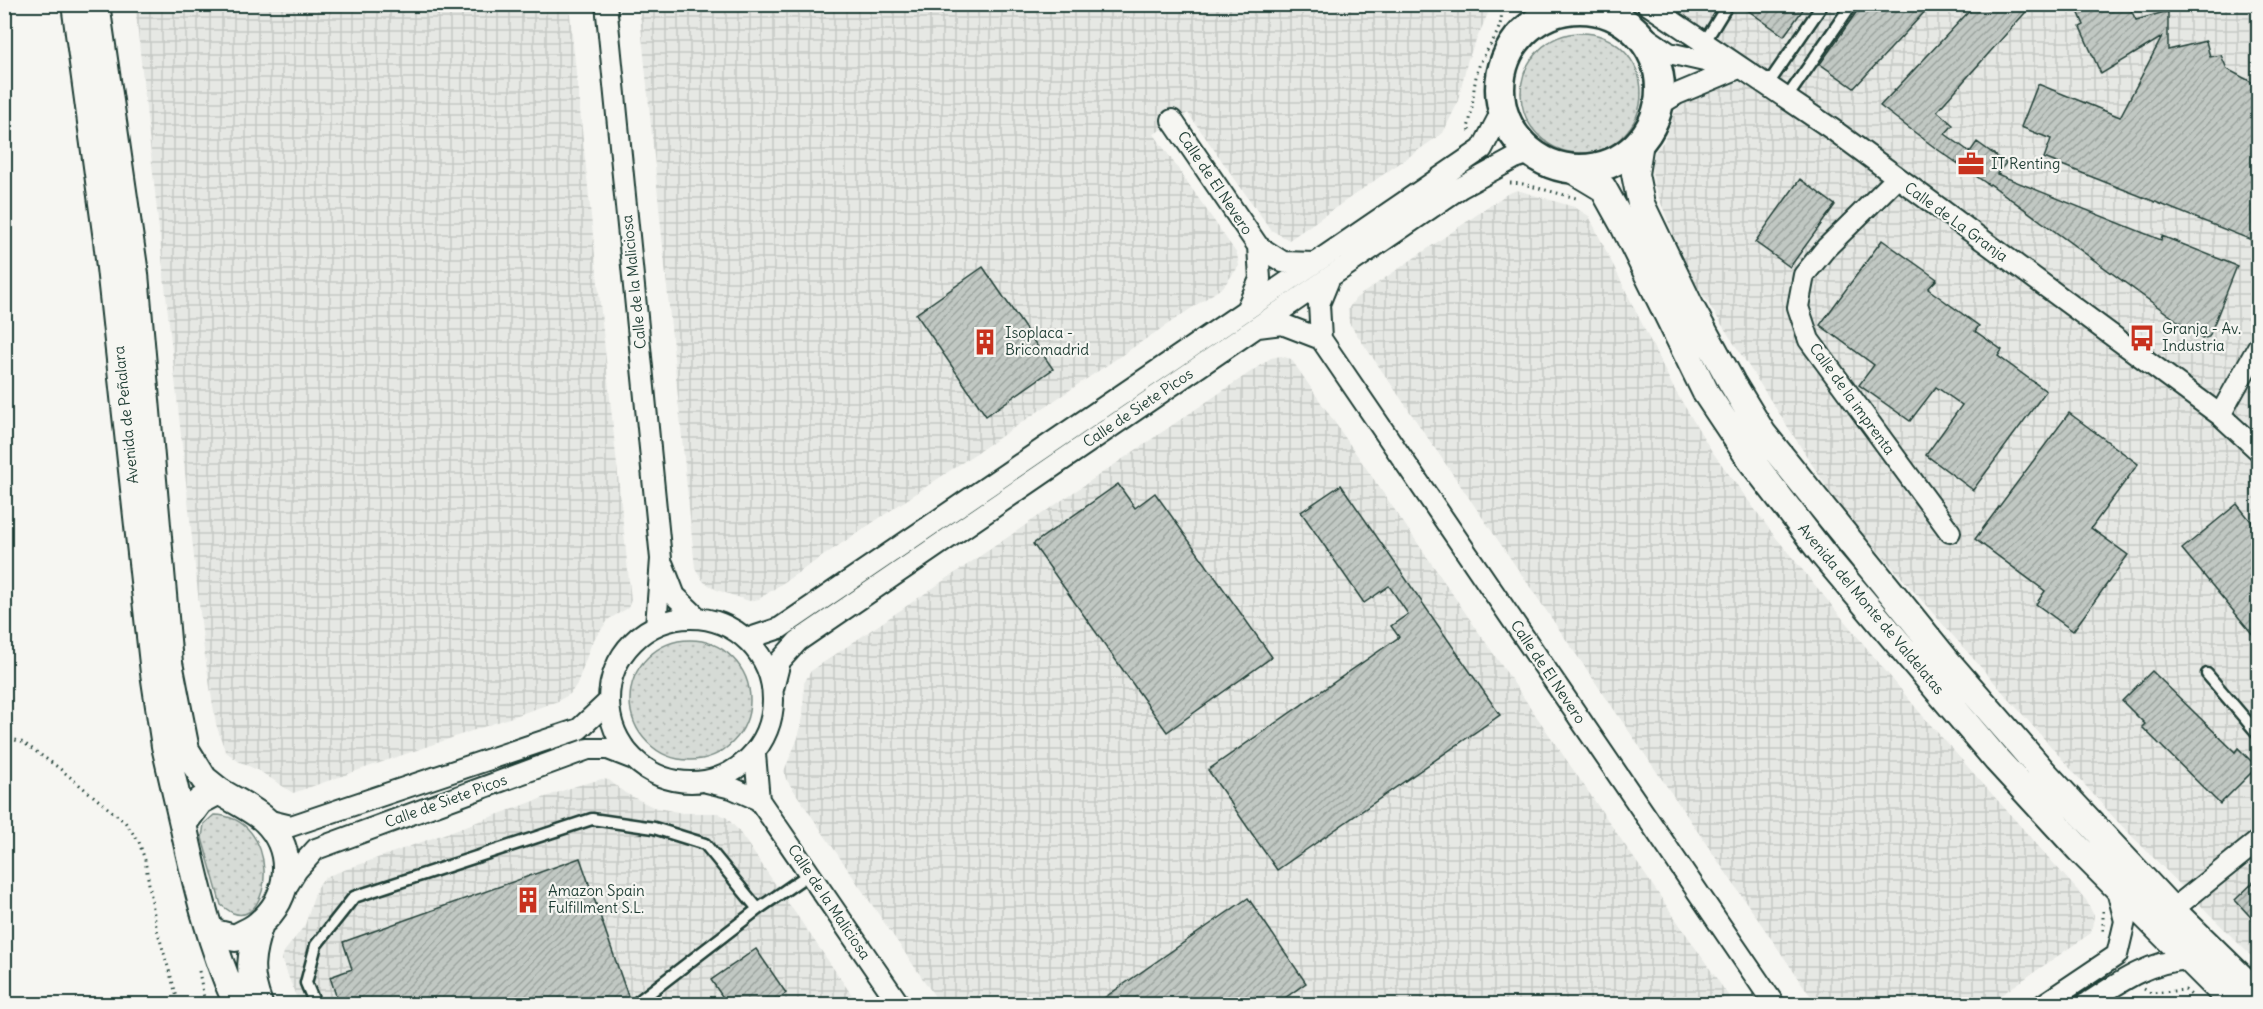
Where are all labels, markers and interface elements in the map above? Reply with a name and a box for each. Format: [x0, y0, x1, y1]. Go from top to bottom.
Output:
street label: Calle de El Nevero [1174, 127, 1257, 238]
office icon: IT Renting [1956, 149, 1986, 179]
place label: IT Renting [1991, 154, 2060, 173]
street label: Calle de La Granja [1901, 178, 2012, 266]
street label: Calle de la Maliciosa [617, 214, 650, 350]
place label: Granja - Av. Industria [2162, 319, 2241, 355]
place label: Isoplaca - Bricomadrid [1005, 323, 1089, 359]
bus stop icon: Granja - Av. Industria [2127, 323, 2157, 353]
building icon: Isoplaca - Bricomadrid [970, 327, 1000, 357]
street label: Calle de la imprenta [1805, 339, 1900, 459]
street label: Avenida de Peñalara [109, 345, 142, 485]
street label: Calle de Siete Picos [1079, 364, 1196, 451]
street label: Avenida del Monte de Valdelatas [1794, 519, 1949, 698]
street label: Calle de El Nevero [1507, 616, 1590, 727]
street label: Calle de Siete Picos [382, 770, 510, 831]
street label: Calle de la Maliciosa [784, 841, 875, 963]
place label: Amazon Spain Fulfillment S.L. [548, 881, 645, 917]
building icon: Amazon Spain Fulfillment S.L. [513, 885, 543, 915]

